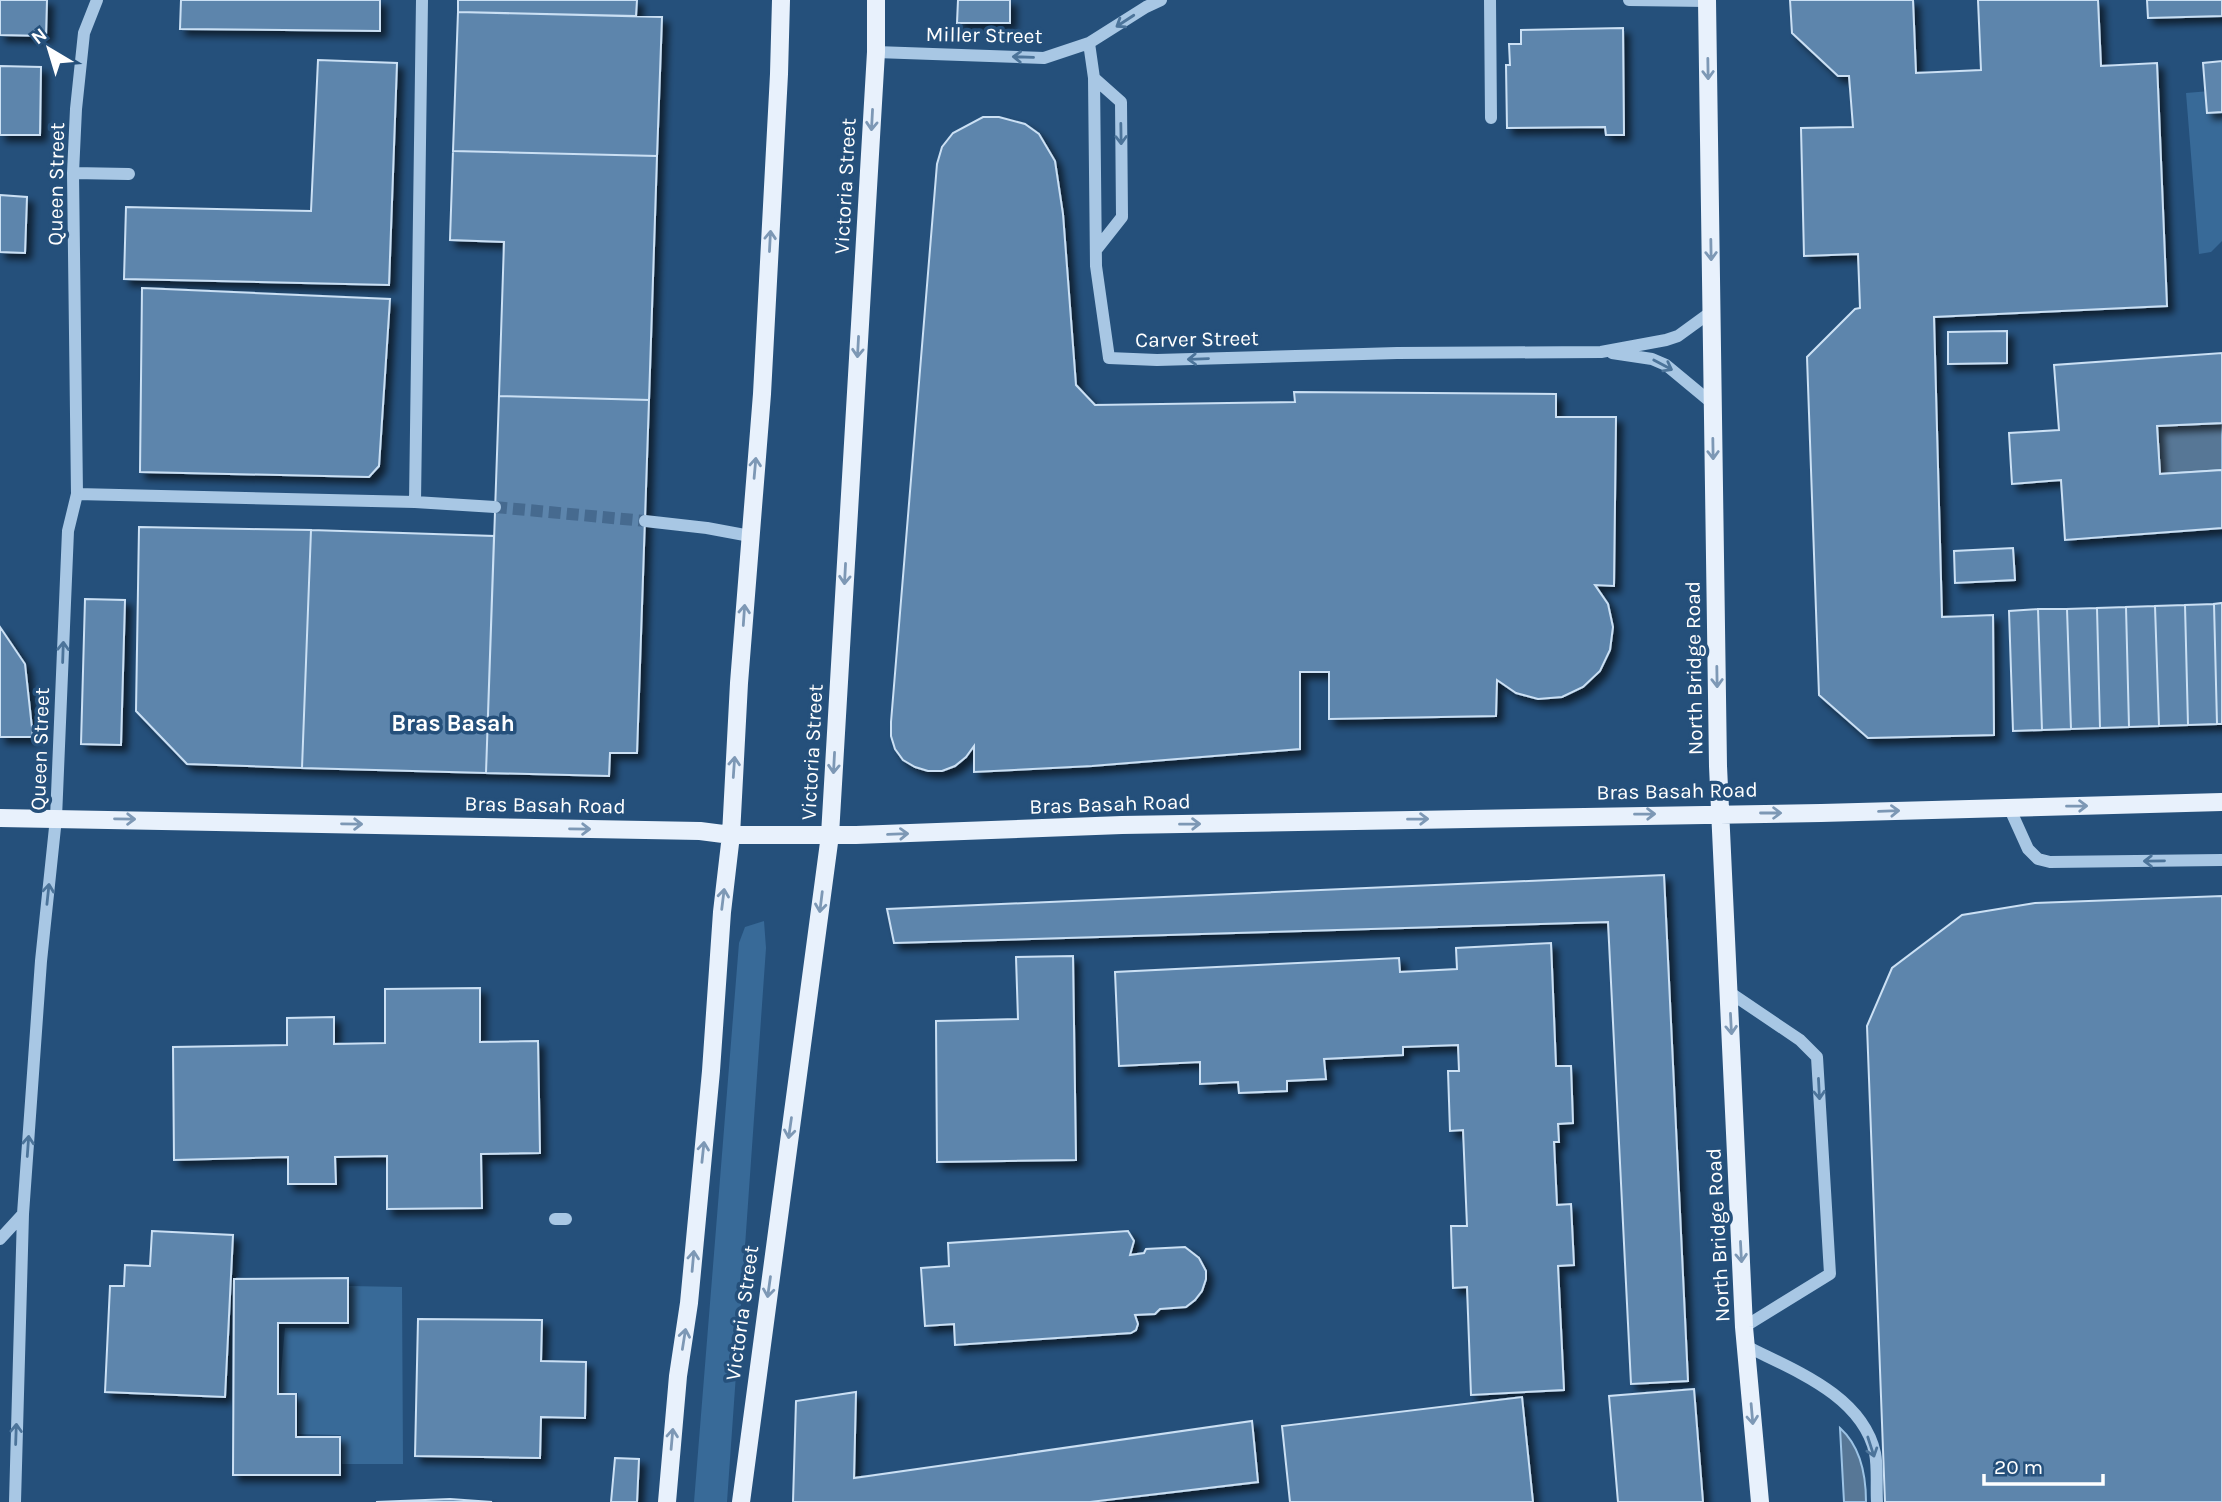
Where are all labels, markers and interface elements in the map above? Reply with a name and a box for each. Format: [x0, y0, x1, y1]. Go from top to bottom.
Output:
one-way arrow [1116, 13, 1135, 28]
north arrow [14, 14, 84, 84]
street label: Miller Street [925, 22, 1043, 48]
text: N [27, 24, 51, 49]
one-way arrow [1012, 51, 1035, 64]
one-way arrow [1701, 58, 1715, 81]
one-way arrow [865, 108, 878, 131]
street label: Victoria Street [829, 117, 861, 255]
street label: Queen Street [43, 122, 69, 246]
one-way arrow [1114, 122, 1128, 145]
one-way arrow [764, 230, 777, 253]
one-way arrow [1704, 238, 1717, 261]
street label: Carver Street [1135, 326, 1259, 352]
one-way arrow [851, 335, 864, 358]
one-way arrow [1187, 352, 1210, 365]
one-way arrow [1652, 358, 1672, 372]
one-way arrow [1706, 437, 1720, 460]
one-way arrow [749, 457, 762, 480]
one-way arrow [838, 562, 851, 585]
street label: North Bridge Road [1680, 581, 1708, 755]
one-way arrow [738, 604, 751, 627]
one-way arrow [57, 641, 70, 664]
one-way arrow [1710, 665, 1723, 688]
street label: Victoria Street [796, 683, 828, 821]
street label: Queen Street [26, 687, 54, 811]
district label: Bras Basah [391, 710, 515, 737]
one-way arrow [827, 751, 840, 773]
one-way arrow [727, 756, 740, 779]
street label: Bras Basah Road [1596, 778, 1758, 804]
street label: Bras Basah Road [1029, 789, 1191, 819]
street label: Bras Basah Road [464, 792, 626, 818]
one-way arrow [2065, 799, 2088, 812]
one-way arrow [1877, 804, 1900, 817]
one-way arrow [1759, 806, 1782, 820]
one-way arrow [1634, 808, 1657, 821]
one-way arrow [1406, 812, 1429, 826]
one-way arrow [113, 813, 136, 826]
one-way arrow [340, 817, 363, 831]
one-way arrow [1179, 817, 1202, 830]
one-way arrow [568, 822, 591, 836]
one-way arrow [886, 827, 909, 840]
one-way arrow [2143, 854, 2166, 868]
one-way arrow [42, 883, 55, 905]
one-way arrow [717, 889, 730, 911]
one-way arrow [815, 890, 828, 913]
one-way arrow [1724, 1013, 1737, 1036]
one-way arrow [1813, 1077, 1826, 1100]
one-way arrow [784, 1116, 797, 1139]
one-way arrow [22, 1135, 35, 1158]
one-way arrow [697, 1141, 710, 1164]
street label: North Bridge Road [1701, 1147, 1735, 1323]
one-way arrow [1735, 1240, 1748, 1263]
street label: Victoria Street [721, 1244, 763, 1382]
one-way arrow [686, 1251, 699, 1273]
one-way arrow [762, 1275, 775, 1298]
one-way arrow [678, 1328, 691, 1351]
one-way arrow [1746, 1402, 1759, 1424]
one-way arrow [10, 1423, 23, 1446]
one-way arrow [666, 1428, 679, 1451]
one-way arrow [1866, 1435, 1878, 1457]
scale bar [1984, 1442, 2103, 1486]
text: 20 m [1994, 1455, 2043, 1479]

